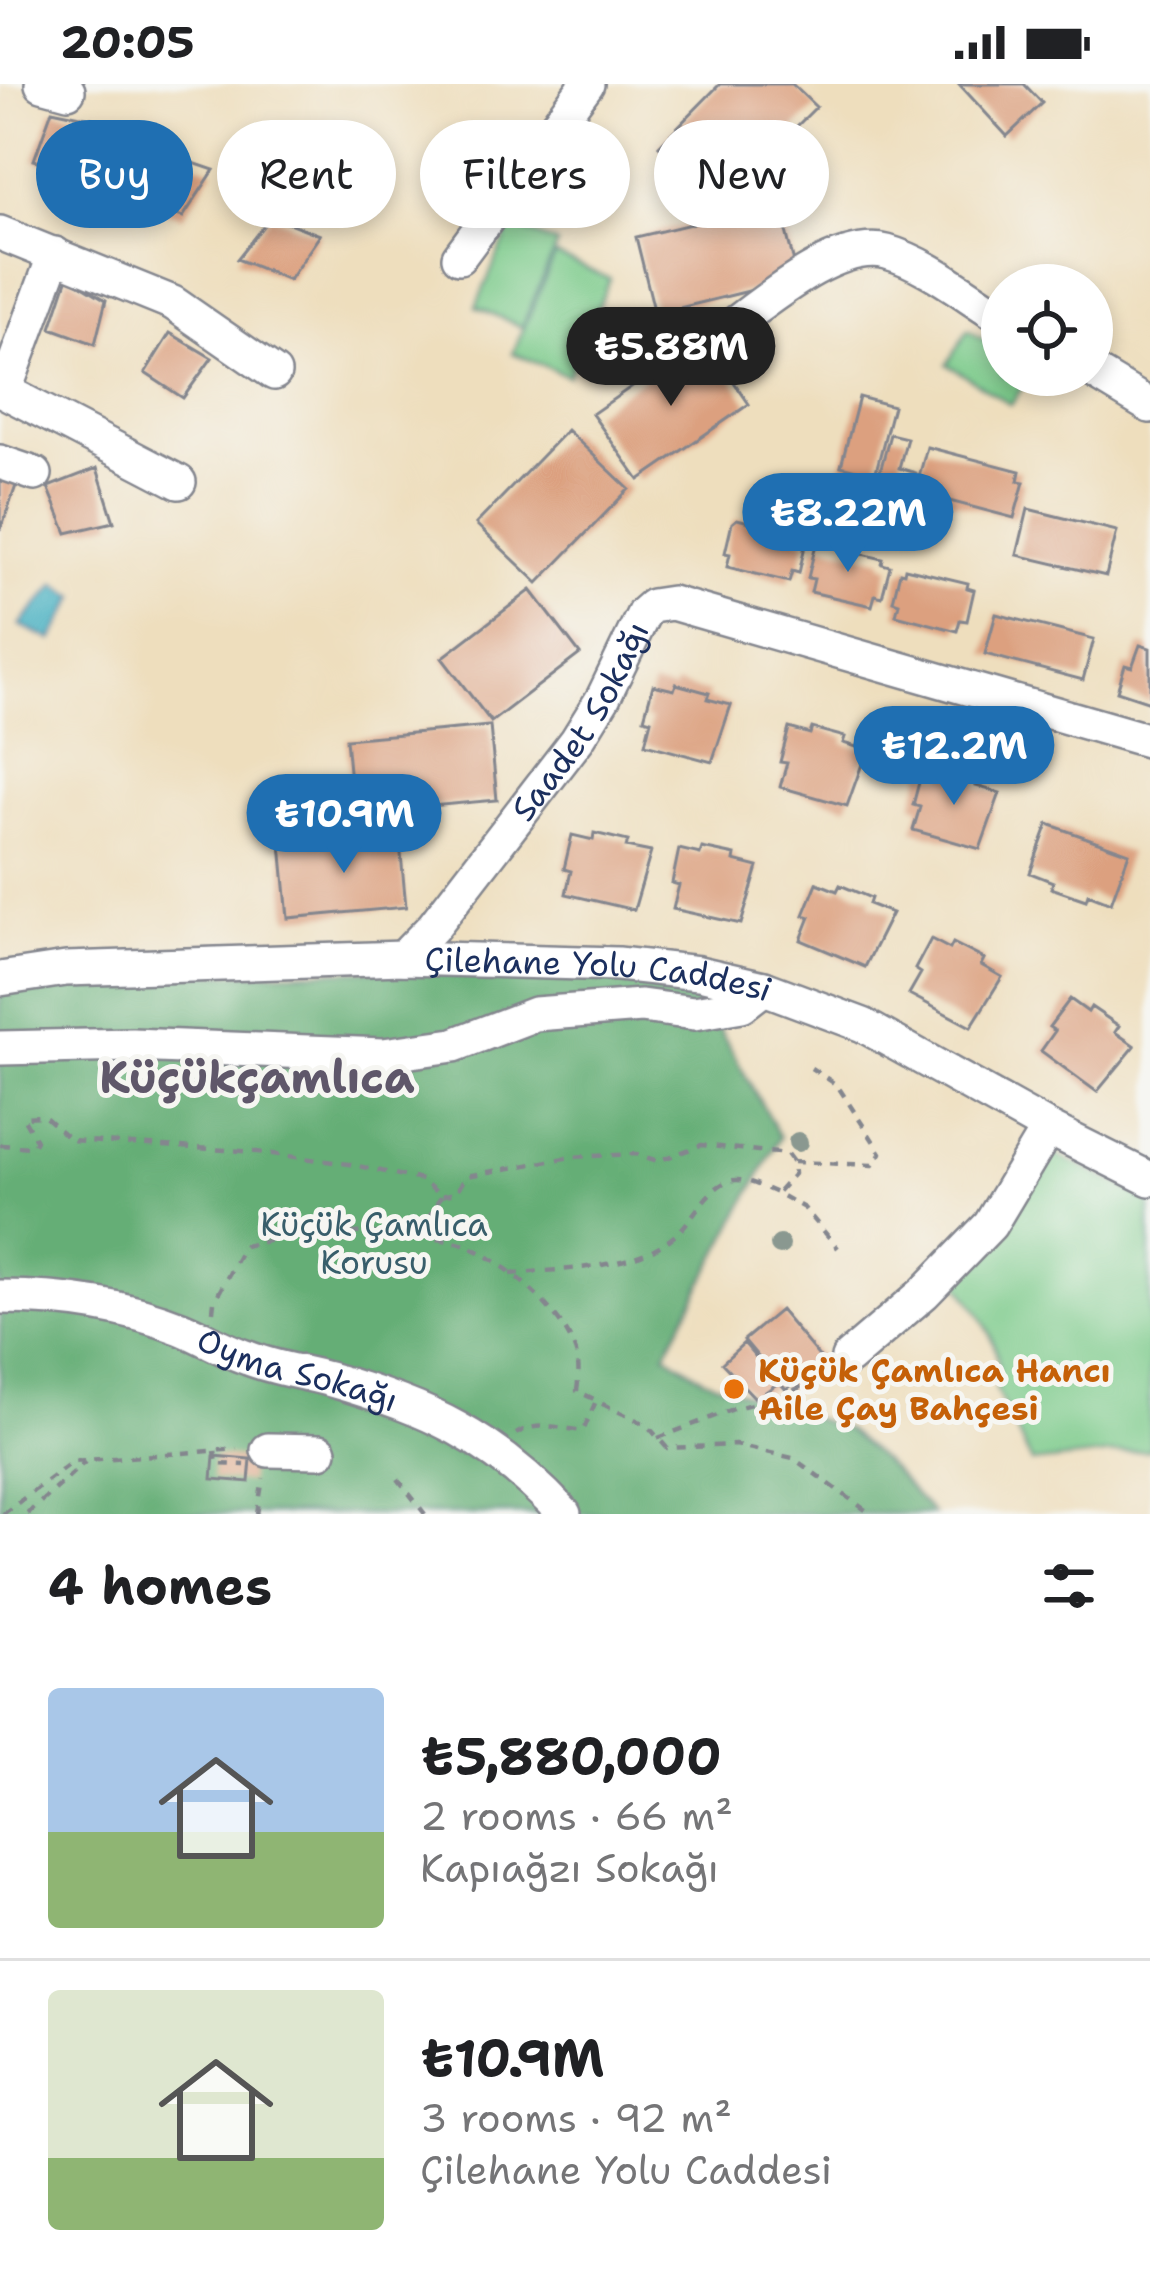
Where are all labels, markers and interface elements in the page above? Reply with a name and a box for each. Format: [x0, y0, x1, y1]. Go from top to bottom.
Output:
text: 20:05 [60, 12, 195, 72]
chip: Buy [36, 120, 193, 228]
chip: Rent [217, 120, 396, 228]
chip: Filters [420, 120, 630, 228]
chip: New [654, 120, 829, 228]
map controls [981, 264, 1113, 396]
button: locate [981, 264, 1113, 396]
pin: ₺5.88M [573, 307, 769, 409]
text: ₺5.88M [593, 320, 749, 372]
pin: ₺8.22M [750, 473, 946, 575]
text: ₺8.22M [769, 486, 927, 538]
street label: Saadet Sokağı [500, 614, 659, 830]
pin: ₺12.2M [856, 706, 1052, 808]
text: ₺12.2M [880, 719, 1028, 771]
pin: ₺10.9M [246, 774, 442, 876]
text: ₺10.9M [274, 787, 414, 839]
street label: Çilehane Yolu Caddesi [424, 936, 779, 1012]
district label: Küçükçamlıca [99, 1047, 415, 1107]
park label: Küçük Çamlıca Korusu [260, 1202, 488, 1285]
street label: Oyma Sokağı [190, 1316, 404, 1422]
place label: Küçük Çamlıca Hancı Aile Çay Bahçesi [758, 1348, 1111, 1431]
marker: Küçük Çamlıca Hancı Aile Çay Bahçesi [721, 1376, 747, 1402]
text: 4 homes [48, 1552, 272, 1620]
icon: filters [1036, 1553, 1102, 1619]
text: ₺5,880,000 [420, 1722, 722, 1790]
icon: home [144, 1736, 288, 1880]
text: 2 rooms · 66 m² [420, 1790, 733, 1842]
text: Kapıağzı Sokağı [420, 1842, 719, 1894]
text: ₺10.9M [420, 2024, 604, 2092]
icon: home [144, 2038, 288, 2182]
text: 3 rooms · 92 m² [420, 2092, 732, 2144]
text: Çilehane Yolu Caddesi [420, 2144, 832, 2196]

